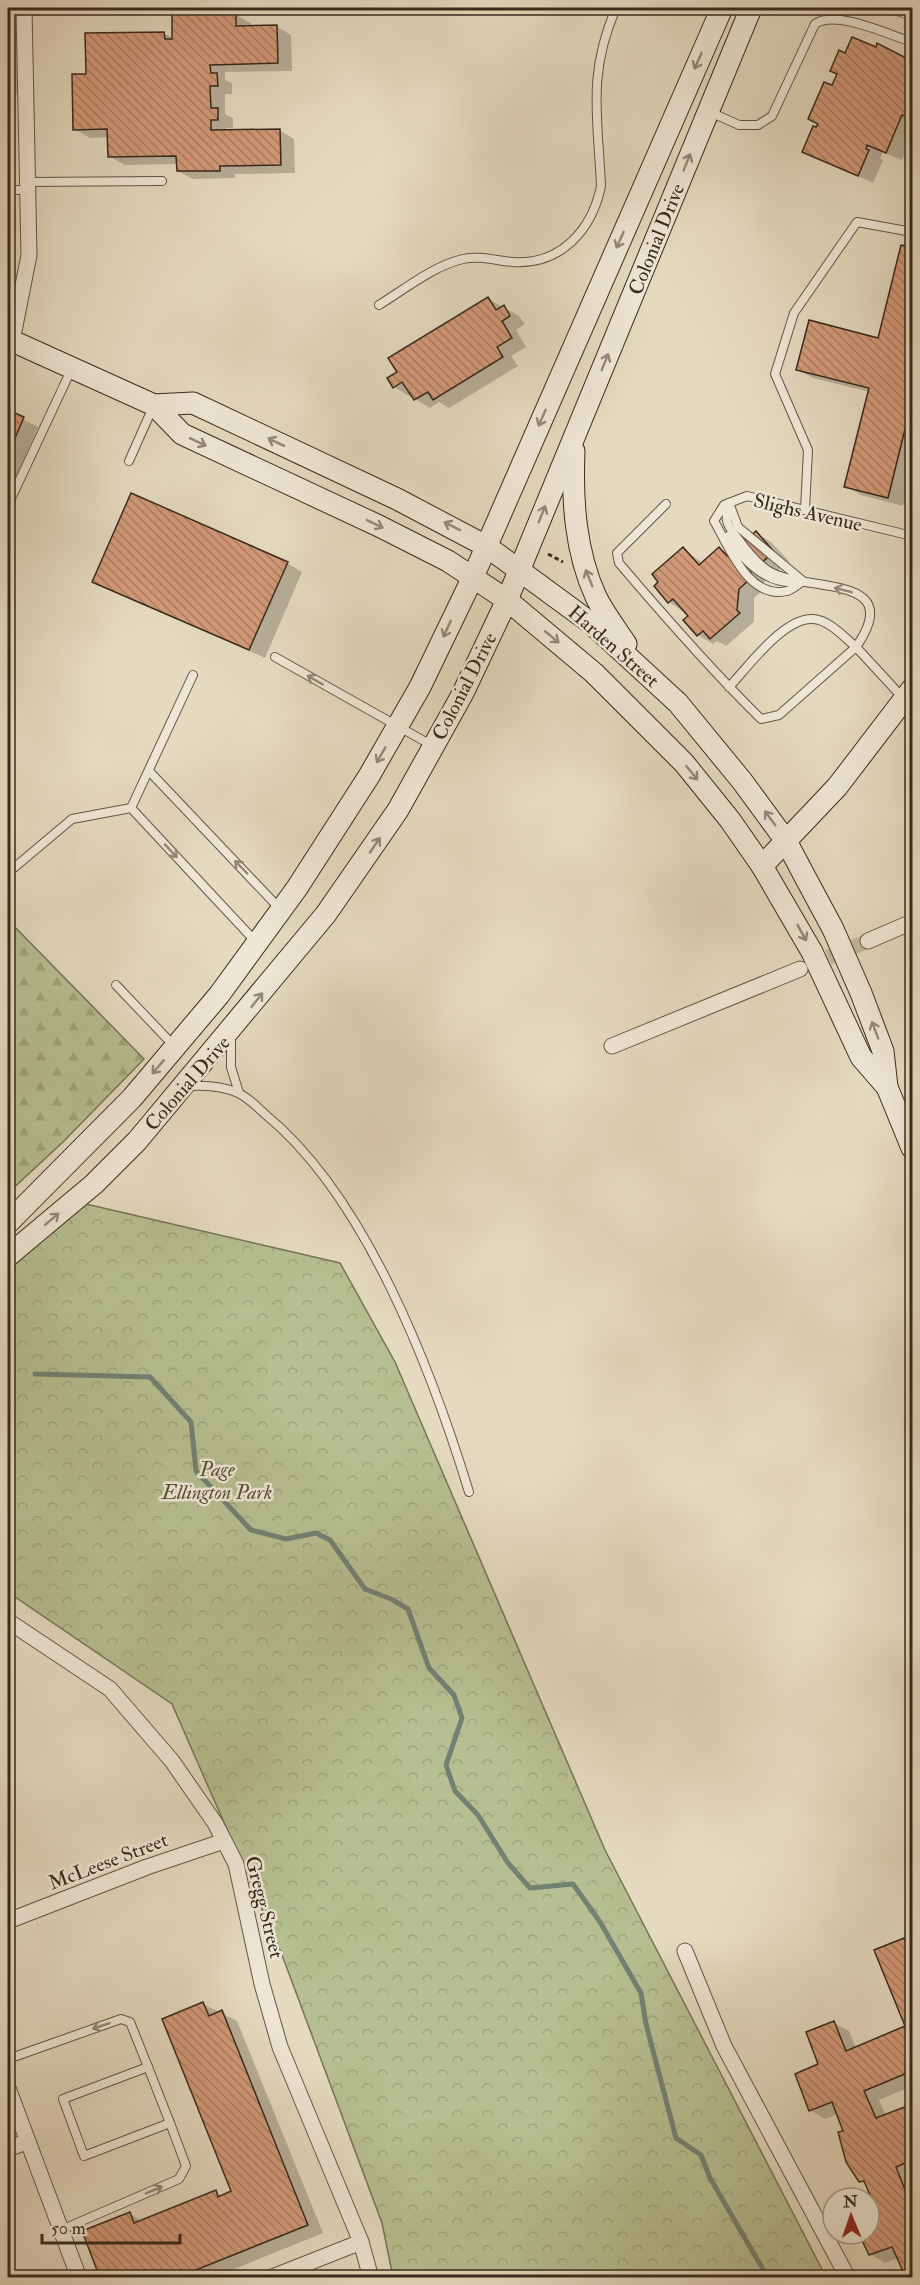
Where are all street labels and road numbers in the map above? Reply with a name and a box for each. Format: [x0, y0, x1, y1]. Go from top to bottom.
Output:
street label: Colonial Drive [623, 180, 690, 298]
street label: Slighs Avenue [751, 488, 865, 537]
street label: Harden Street [563, 600, 665, 693]
street label: Colonial Drive [427, 628, 502, 744]
street label: Colonial Drive [139, 1031, 235, 1136]
street label: McLeese Street [45, 1827, 172, 1896]
street label: Gregg Street [240, 1853, 289, 1961]

